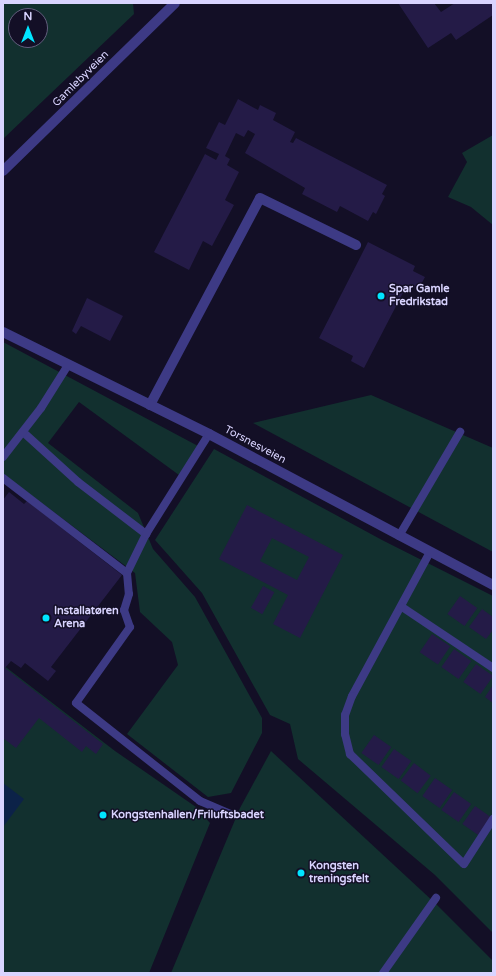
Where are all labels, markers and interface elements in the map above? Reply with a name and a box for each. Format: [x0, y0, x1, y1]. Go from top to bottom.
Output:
north arrow [8, 8, 48, 48]
text: N [24, 10, 32, 23]
street label: Gamlebyveien [50, 48, 112, 110]
place label: Spar Gamle Fredrikstad [389, 283, 449, 309]
marker: Spar Gamle Fredrikstad [376, 291, 386, 301]
street label: Torsnesveien [222, 423, 288, 467]
place label: Installatøren Arena [54, 605, 119, 631]
marker: Installatøren Arena [41, 613, 51, 623]
place label: Kongstenhallen/Friluftsbadet [111, 808, 264, 822]
marker: Kongstenhallen/Friluftsbadet [98, 810, 108, 820]
place label: Kongsten treningsfelt [309, 860, 369, 886]
marker: Kongsten treningsfelt [296, 868, 306, 878]

